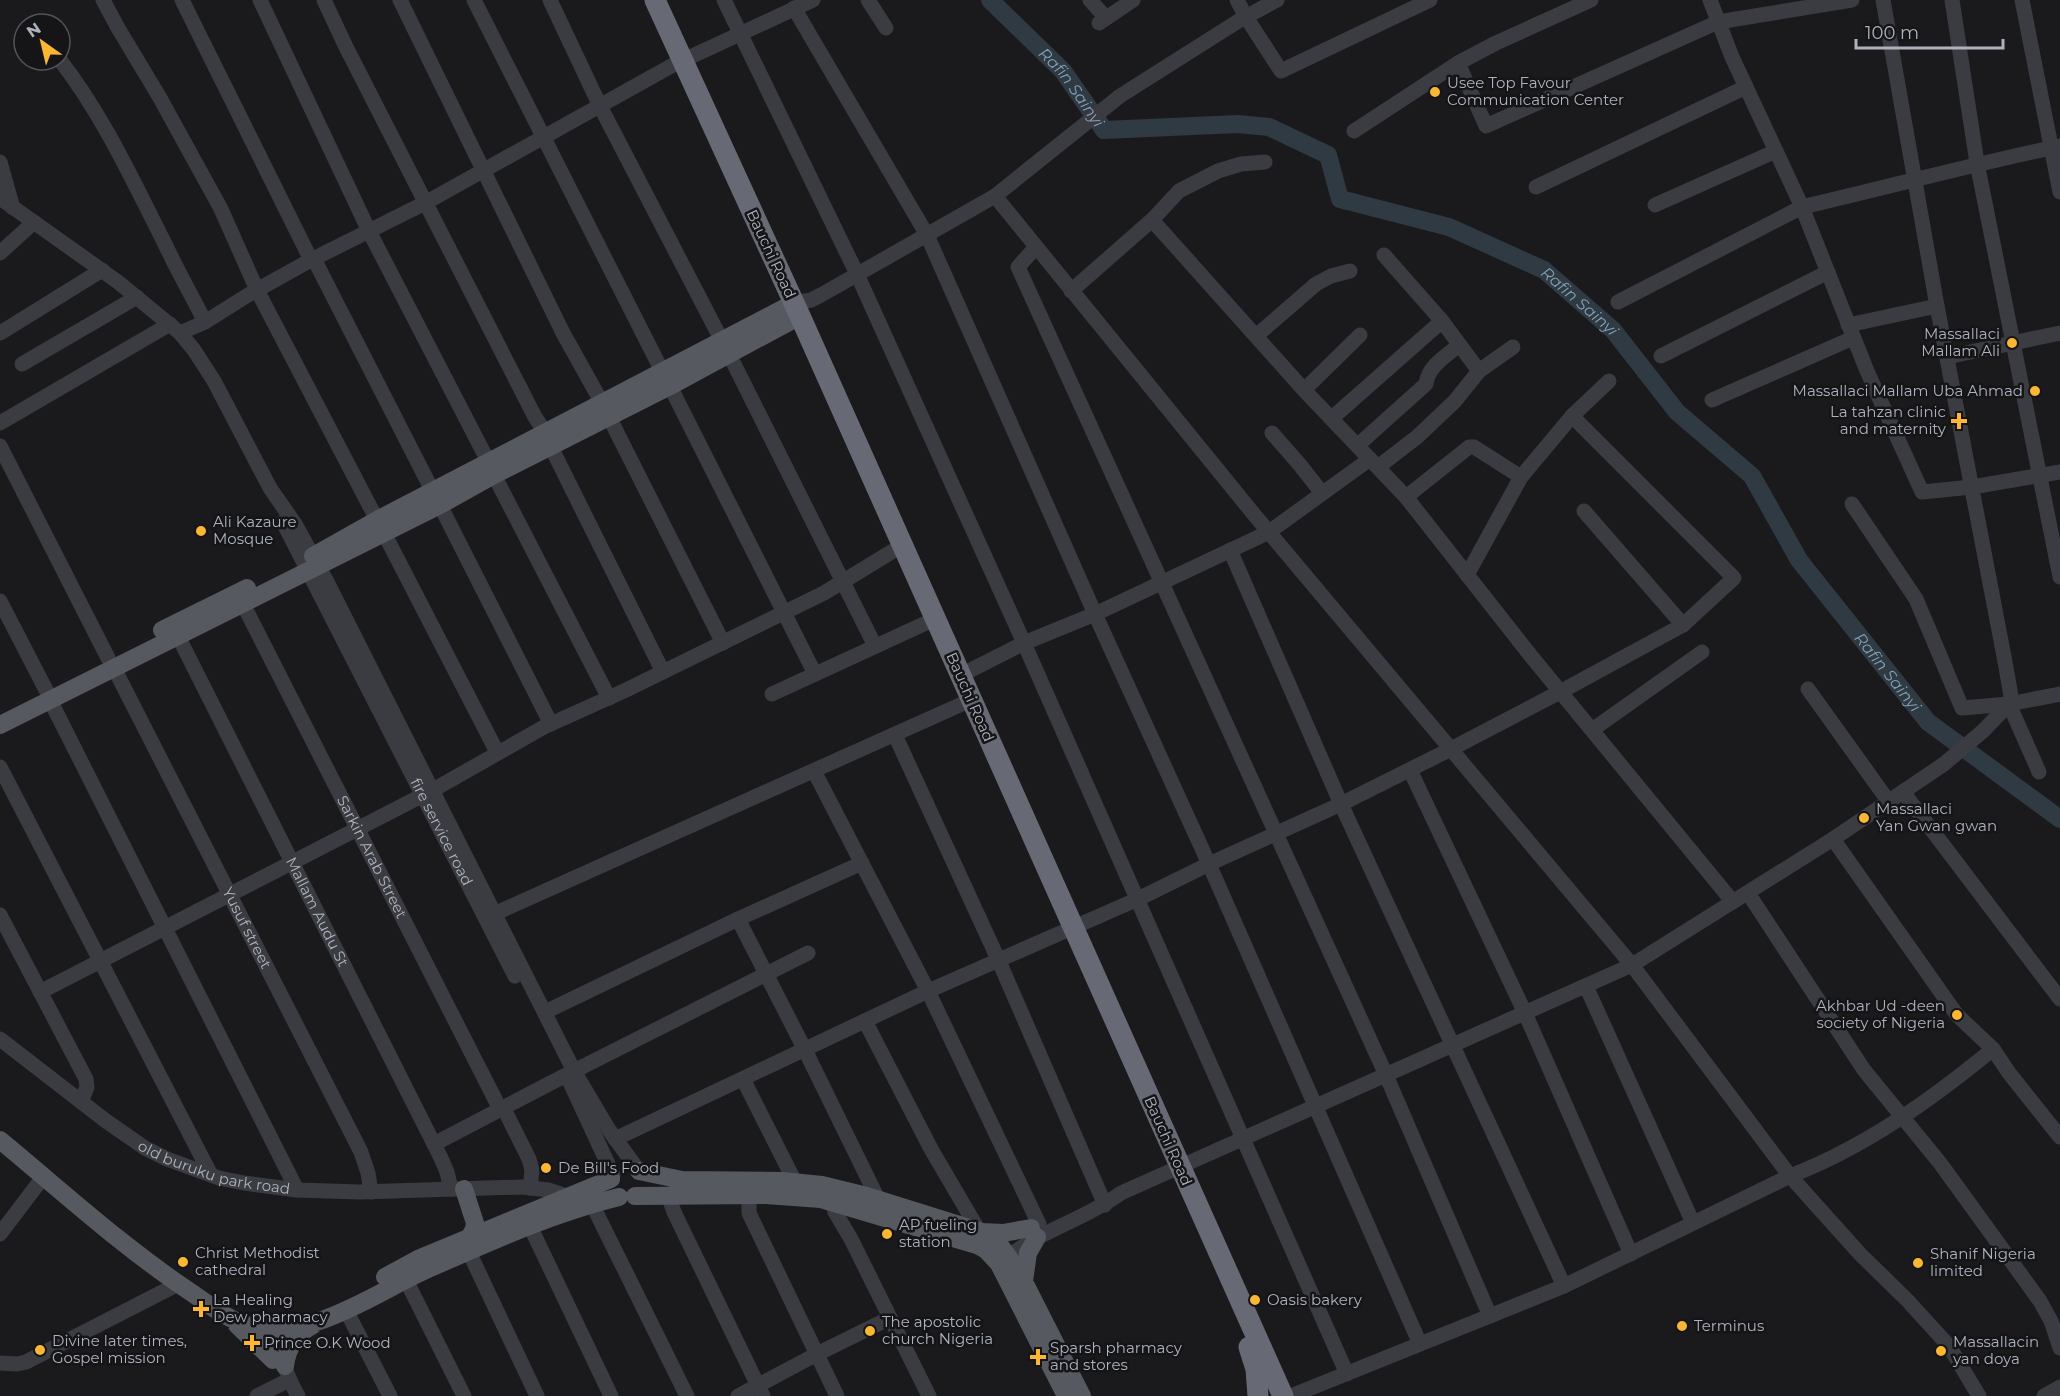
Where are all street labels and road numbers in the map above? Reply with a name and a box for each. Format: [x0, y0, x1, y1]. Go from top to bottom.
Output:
street label: Bauchi Road [743, 206, 800, 301]
street label: Bauchi Road [942, 649, 999, 744]
street label: fire service road [406, 775, 477, 889]
street label: Sarkin Arab Street [333, 792, 411, 922]
street label: Mallam Audu St [282, 854, 353, 970]
street label: Yusuf street [218, 884, 276, 972]
street label: Bauchi Road [1140, 1093, 1197, 1188]
street label: old buruku park road [134, 1136, 291, 1198]

